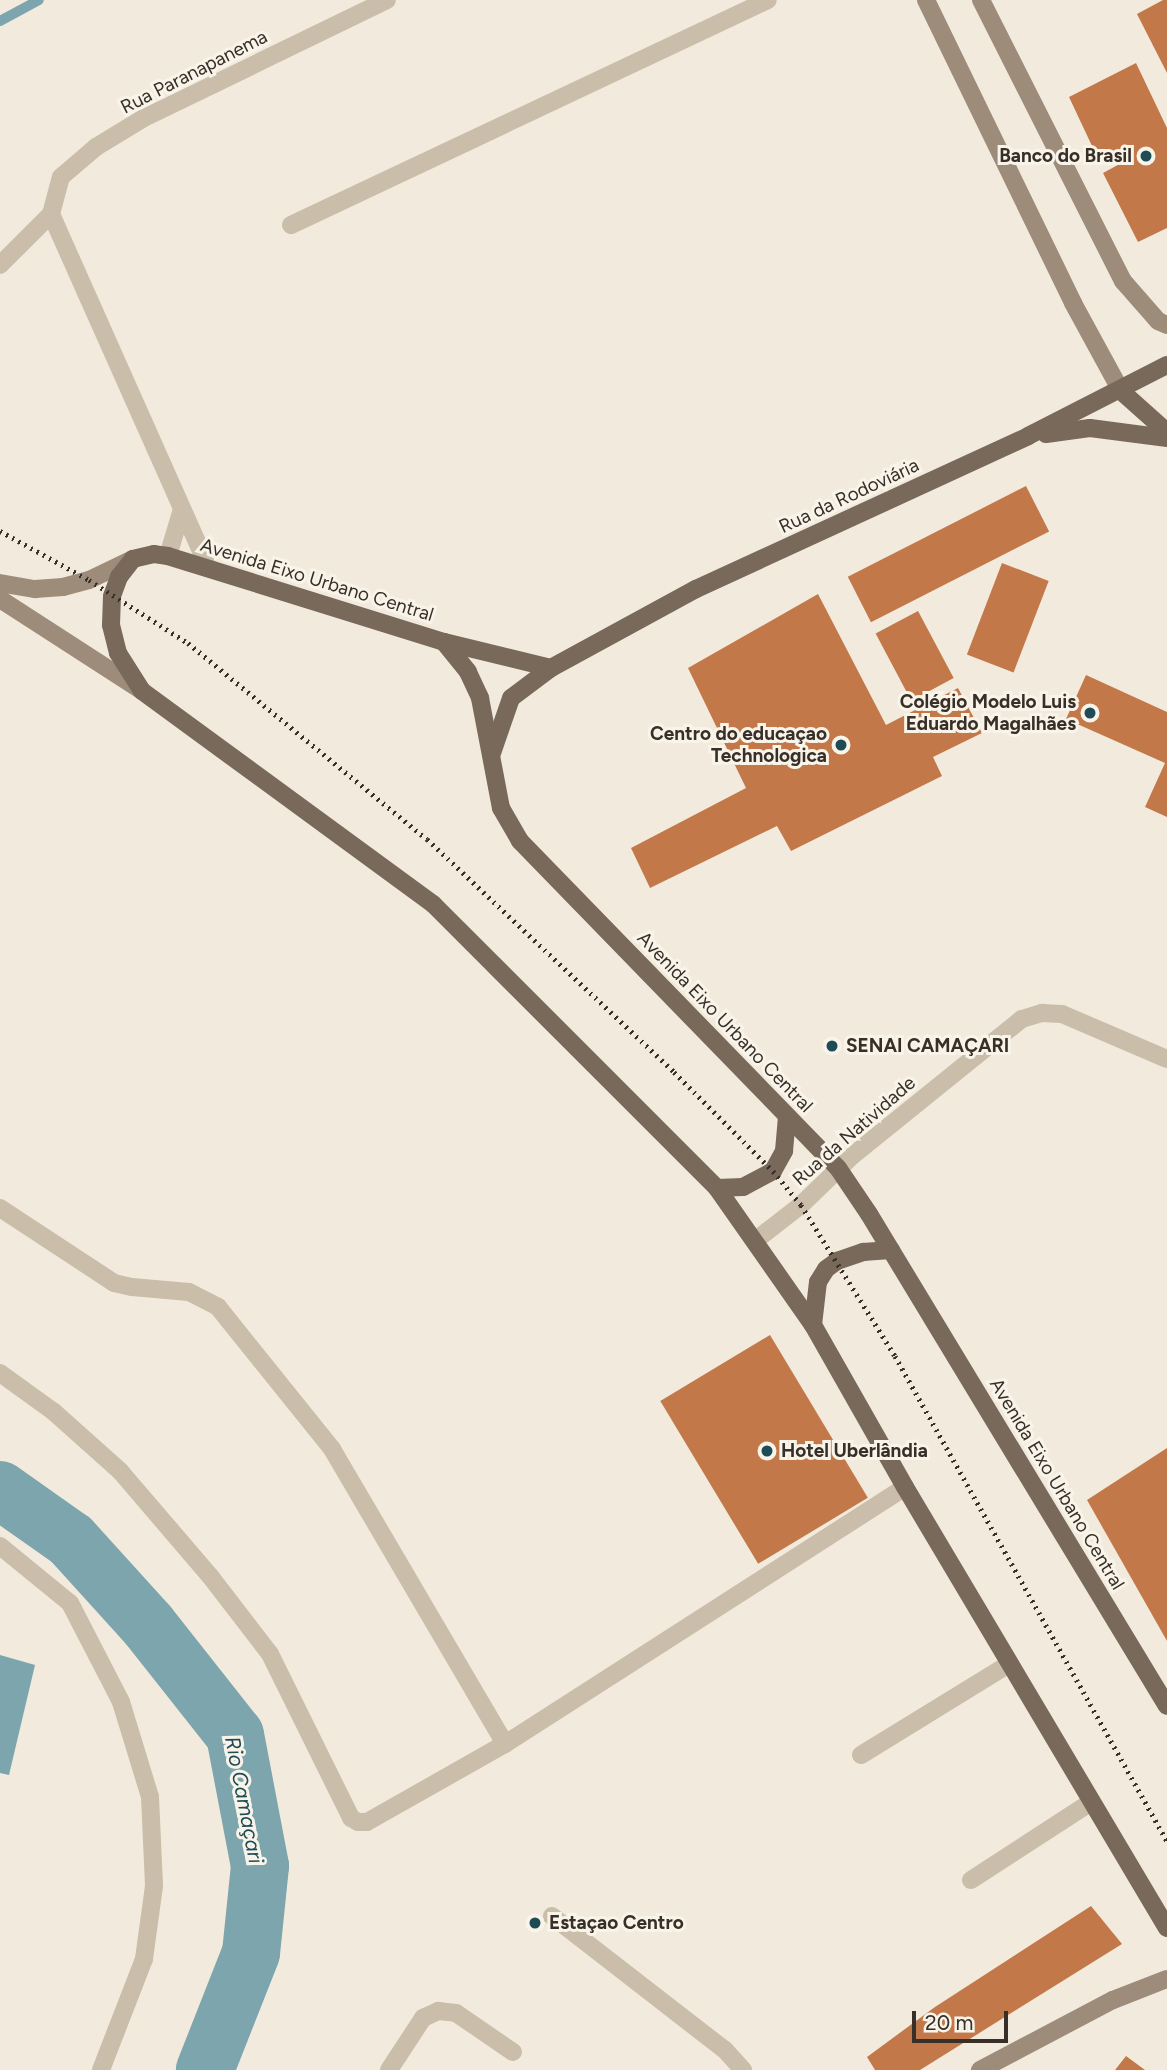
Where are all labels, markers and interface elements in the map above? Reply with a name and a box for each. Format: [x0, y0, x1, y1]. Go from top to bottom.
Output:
street label: Rua Paranapanema [117, 25, 271, 119]
place label: Banco do Brasil [999, 145, 1132, 167]
marker: Banco do Brasil [1138, 148, 1154, 164]
street label: Rua da Rodoviária [775, 454, 923, 538]
street label: Avenida Eixo Urbano Central [198, 534, 436, 626]
place label: Colégio Modelo Luis Eduardo Magalhães [900, 691, 1076, 735]
marker: Colégio Modelo Luis Eduardo Magalhães [1082, 705, 1098, 721]
place label: Centro do educaçao Technologica [650, 723, 827, 767]
marker: Centro do educaçao Technologica [833, 737, 849, 753]
street label: Avenida Eixo Urbano Central [633, 927, 817, 1117]
place label: SENAI CAMAÇARI [846, 1035, 1009, 1057]
marker: SENAI CAMAÇARI [824, 1038, 840, 1054]
street label: Rua da Natividade [788, 1072, 920, 1190]
street label: Avenida Eixo Urbano Central [985, 1374, 1129, 1594]
place label: Hotel Uberlândia [781, 1440, 928, 1462]
marker: Hotel Uberlândia [759, 1443, 775, 1459]
water label: Rio Camaçari [219, 1734, 269, 1866]
place label: Estaçao Centro [549, 1912, 684, 1934]
marker: Estaçao Centro [527, 1915, 543, 1931]
scale bar [915, 1996, 1011, 2040]
text: 20 m [925, 2010, 973, 2035]

